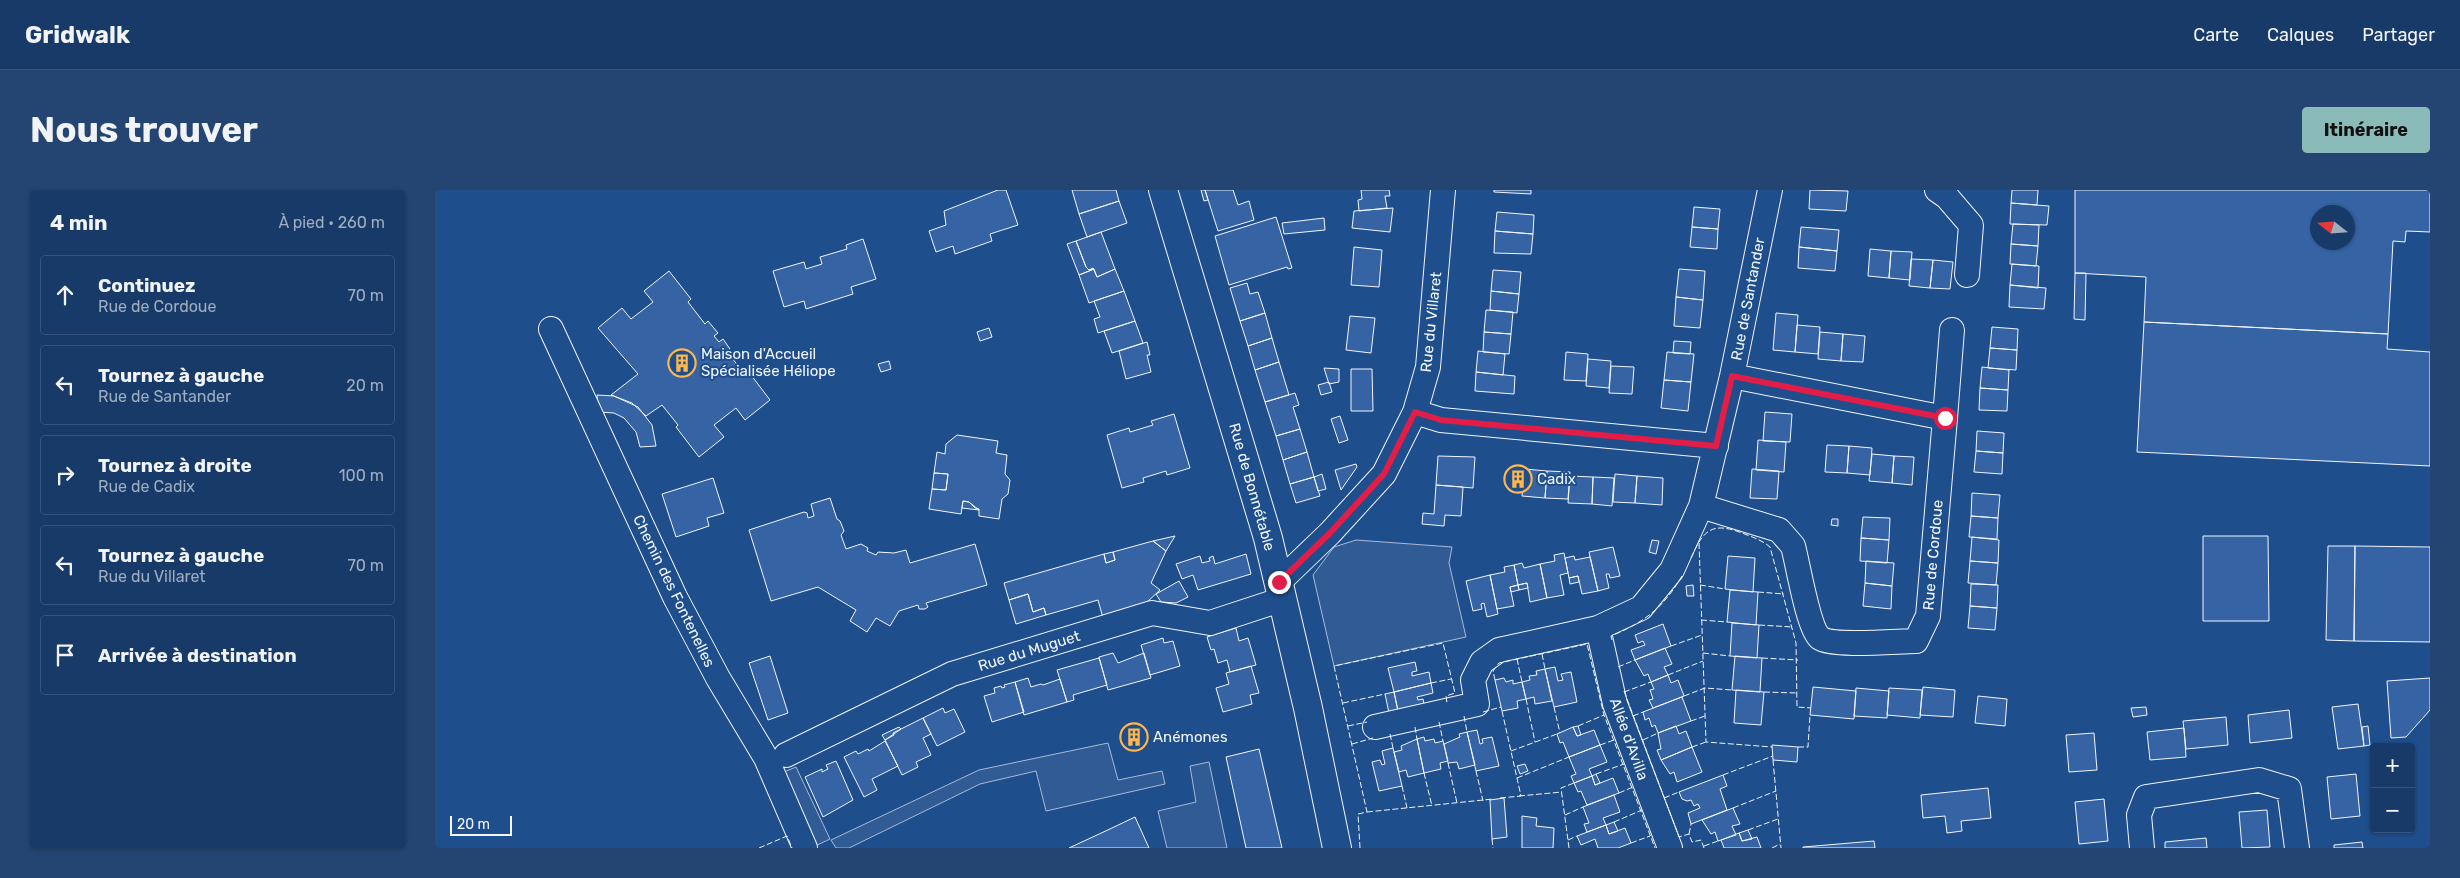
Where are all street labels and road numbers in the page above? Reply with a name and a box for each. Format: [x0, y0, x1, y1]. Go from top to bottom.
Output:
street label: Rue de Santander [1727, 236, 1769, 362]
street label: Rue du Villaret [1417, 271, 1445, 373]
street label: Rue de Bonnétable [1225, 421, 1279, 553]
street label: Rue de Cordoue [1919, 499, 1947, 611]
street label: Chemin des Fontenelles [629, 512, 719, 670]
street label: Rue du Muguet [976, 627, 1082, 675]
street label: Allée d'Avilla [1606, 695, 1652, 783]

